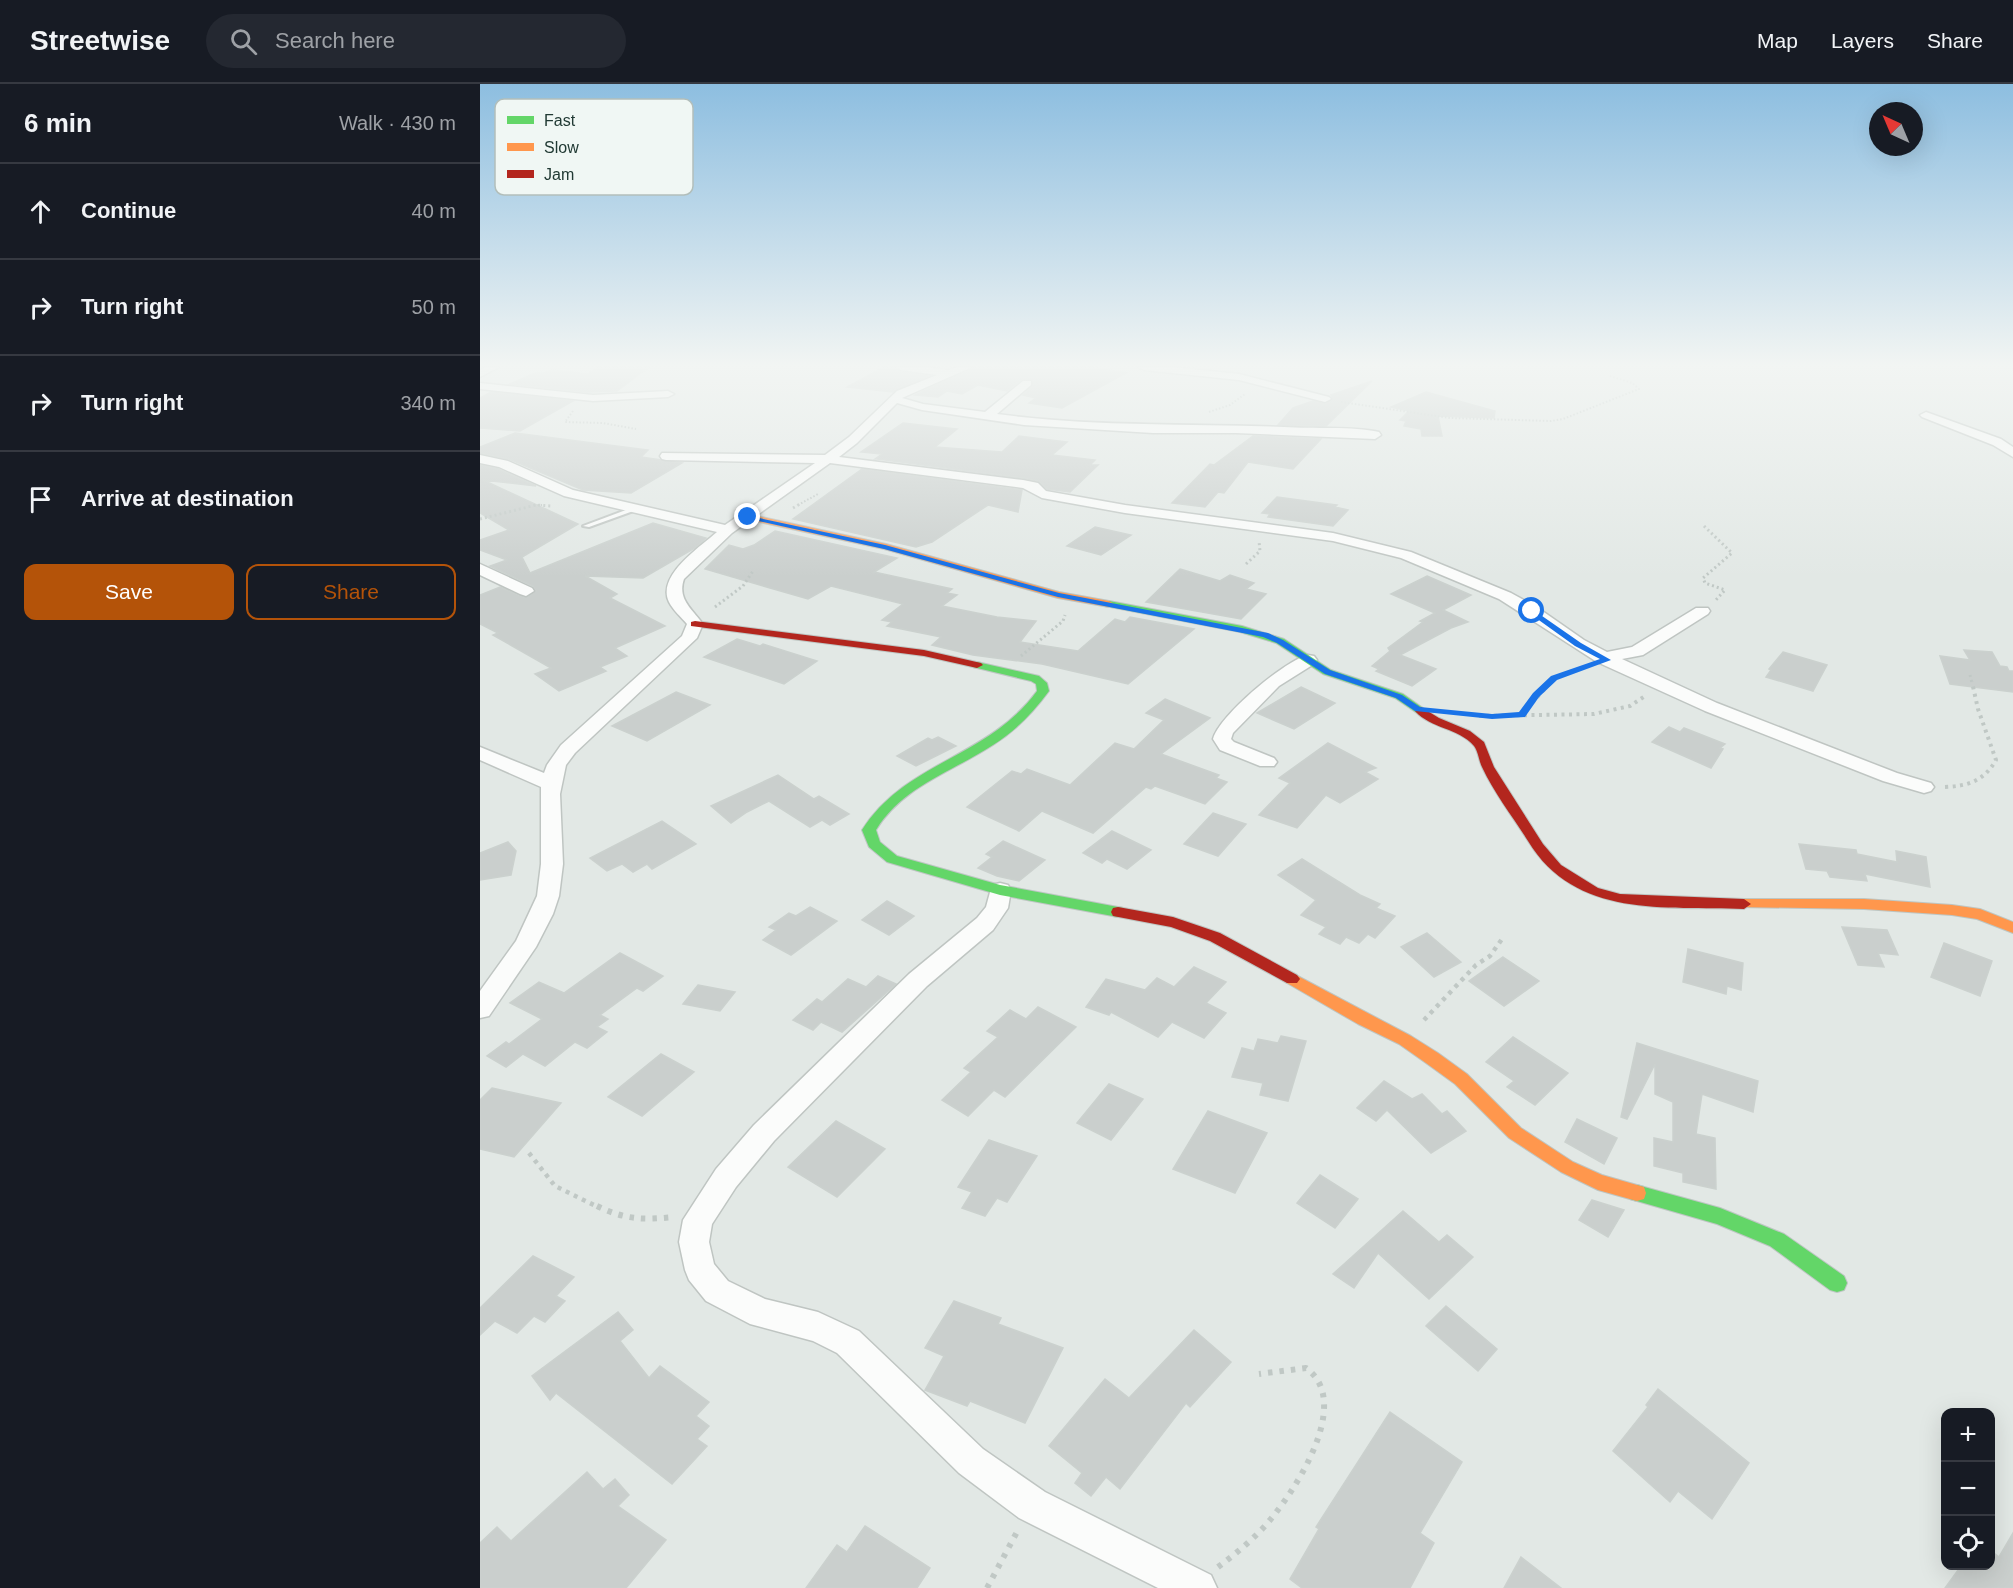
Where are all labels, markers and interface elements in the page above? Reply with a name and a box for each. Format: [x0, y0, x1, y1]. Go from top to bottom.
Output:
search box [206, 14, 626, 68]
text: Streetwise [30, 25, 170, 56]
icon: search [227, 25, 260, 58]
text: Search here [275, 28, 395, 53]
text: Map [1757, 29, 1798, 52]
text: Layers [1831, 29, 1894, 52]
text: Share [1927, 29, 1983, 52]
legend [495, 99, 693, 195]
north arrow [1869, 102, 1923, 156]
text: 6 min [24, 108, 92, 138]
text: Walk · 430 m [339, 112, 456, 134]
text: Fast [544, 112, 576, 129]
text: Slow [544, 139, 579, 156]
text: Jam [544, 166, 574, 183]
icon: ahead [24, 195, 57, 228]
text: Continue [81, 198, 176, 223]
text: 40 m [412, 200, 456, 222]
icon: right [24, 291, 57, 324]
text: Turn right [81, 294, 183, 319]
text: 50 m [412, 296, 456, 318]
icon: right [24, 387, 57, 420]
text: Turn right [81, 390, 183, 415]
text: 340 m [400, 392, 456, 414]
icon: arrive [24, 483, 57, 516]
text: Arrive at destination [81, 486, 294, 511]
route end [734, 503, 760, 529]
button: Save [24, 564, 234, 620]
button: Share [246, 564, 456, 620]
route start [1518, 597, 1544, 623]
map controls [1941, 1408, 1995, 1570]
button: + [1941, 1408, 1995, 1462]
button: − [1941, 1462, 1995, 1516]
button: locate [1941, 1516, 1995, 1570]

